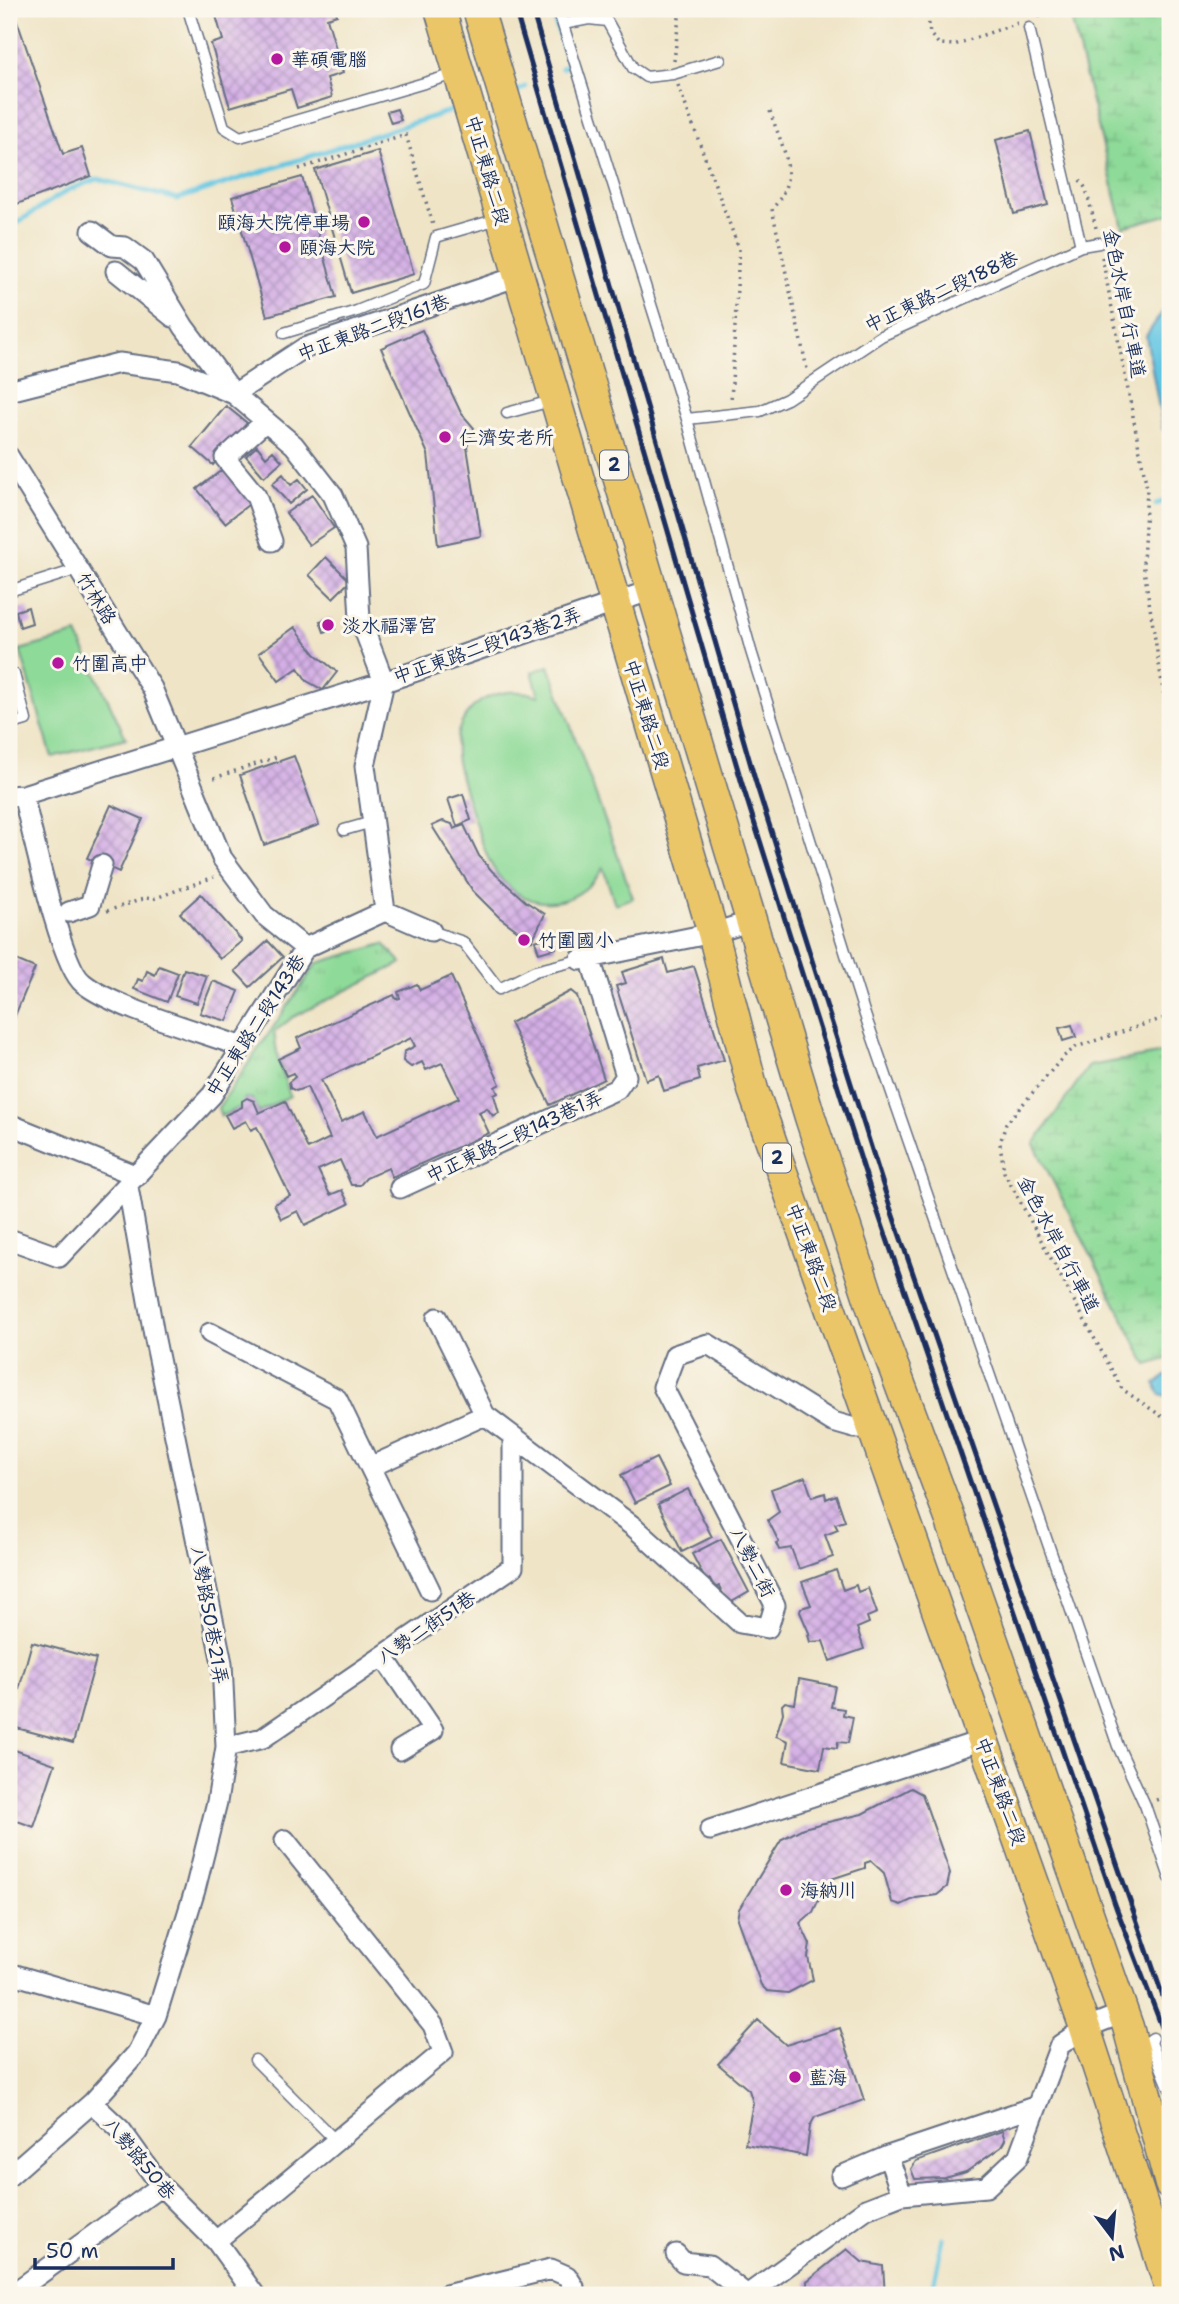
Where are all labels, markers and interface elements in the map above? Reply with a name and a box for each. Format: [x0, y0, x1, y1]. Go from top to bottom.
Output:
place label: 華碩電腦 [291, 47, 367, 72]
marker: 華碩電腦 [269, 51, 285, 67]
street label: 中正東路二段 [460, 112, 515, 228]
place label: 頤海大院停車場 [217, 210, 350, 235]
marker: 頤海大院停車場 [356, 214, 372, 230]
street label: 金色水岸自行車道 [1098, 226, 1151, 380]
place label: 頤海大院 [299, 235, 375, 260]
marker: 頤海大院 [277, 239, 293, 255]
street label: 中正東路二段188巷 [860, 245, 1022, 338]
street label: 中正東路二段161巷 [294, 288, 453, 367]
place label: 仁濟安老所 [459, 425, 554, 450]
marker: 仁濟安老所 [437, 429, 453, 445]
road number: 2 [600, 450, 628, 480]
street label: 竹林路 [71, 567, 122, 629]
street label: 中正東路二段143巷2弄 [390, 601, 585, 689]
place label: 淡水福澤宮 [342, 613, 437, 638]
marker: 淡水福澤宮 [320, 617, 336, 633]
place label: 竹圍高中 [72, 651, 148, 676]
marker: 竹圍高中 [50, 655, 66, 671]
street label: 中正東路二段 [618, 656, 675, 772]
place label: 竹圍國小 [538, 928, 614, 953]
marker: 竹圍國小 [516, 932, 532, 948]
street label: 中正東路二段143巷 [200, 949, 311, 1101]
street label: 中正東路二段143巷1弄 [422, 1084, 607, 1188]
road number: 2 [763, 1143, 791, 1172]
street label: 金色水岸自行車道 [1012, 1171, 1105, 1317]
street label: 中正東路二段 [780, 1199, 843, 1315]
street label: 八勢二街 [724, 1523, 781, 1602]
street label: 八勢路50巷21弄 [185, 1544, 234, 1686]
street label: 八勢二街51巷 [372, 1585, 480, 1670]
street label: 中正東路二段 [969, 1733, 1032, 1849]
place label: 海納川 [800, 1878, 857, 1903]
marker: 海納川 [778, 1882, 794, 1898]
place label: 藍海 [809, 2065, 847, 2090]
marker: 藍海 [787, 2069, 803, 2085]
street label: 八勢路50巷 [98, 2112, 182, 2205]
north arrow [1078, 2202, 1148, 2272]
scale bar [35, 2227, 173, 2271]
text: 50 m [46, 2237, 99, 2265]
text: N [1106, 2239, 1127, 2267]

